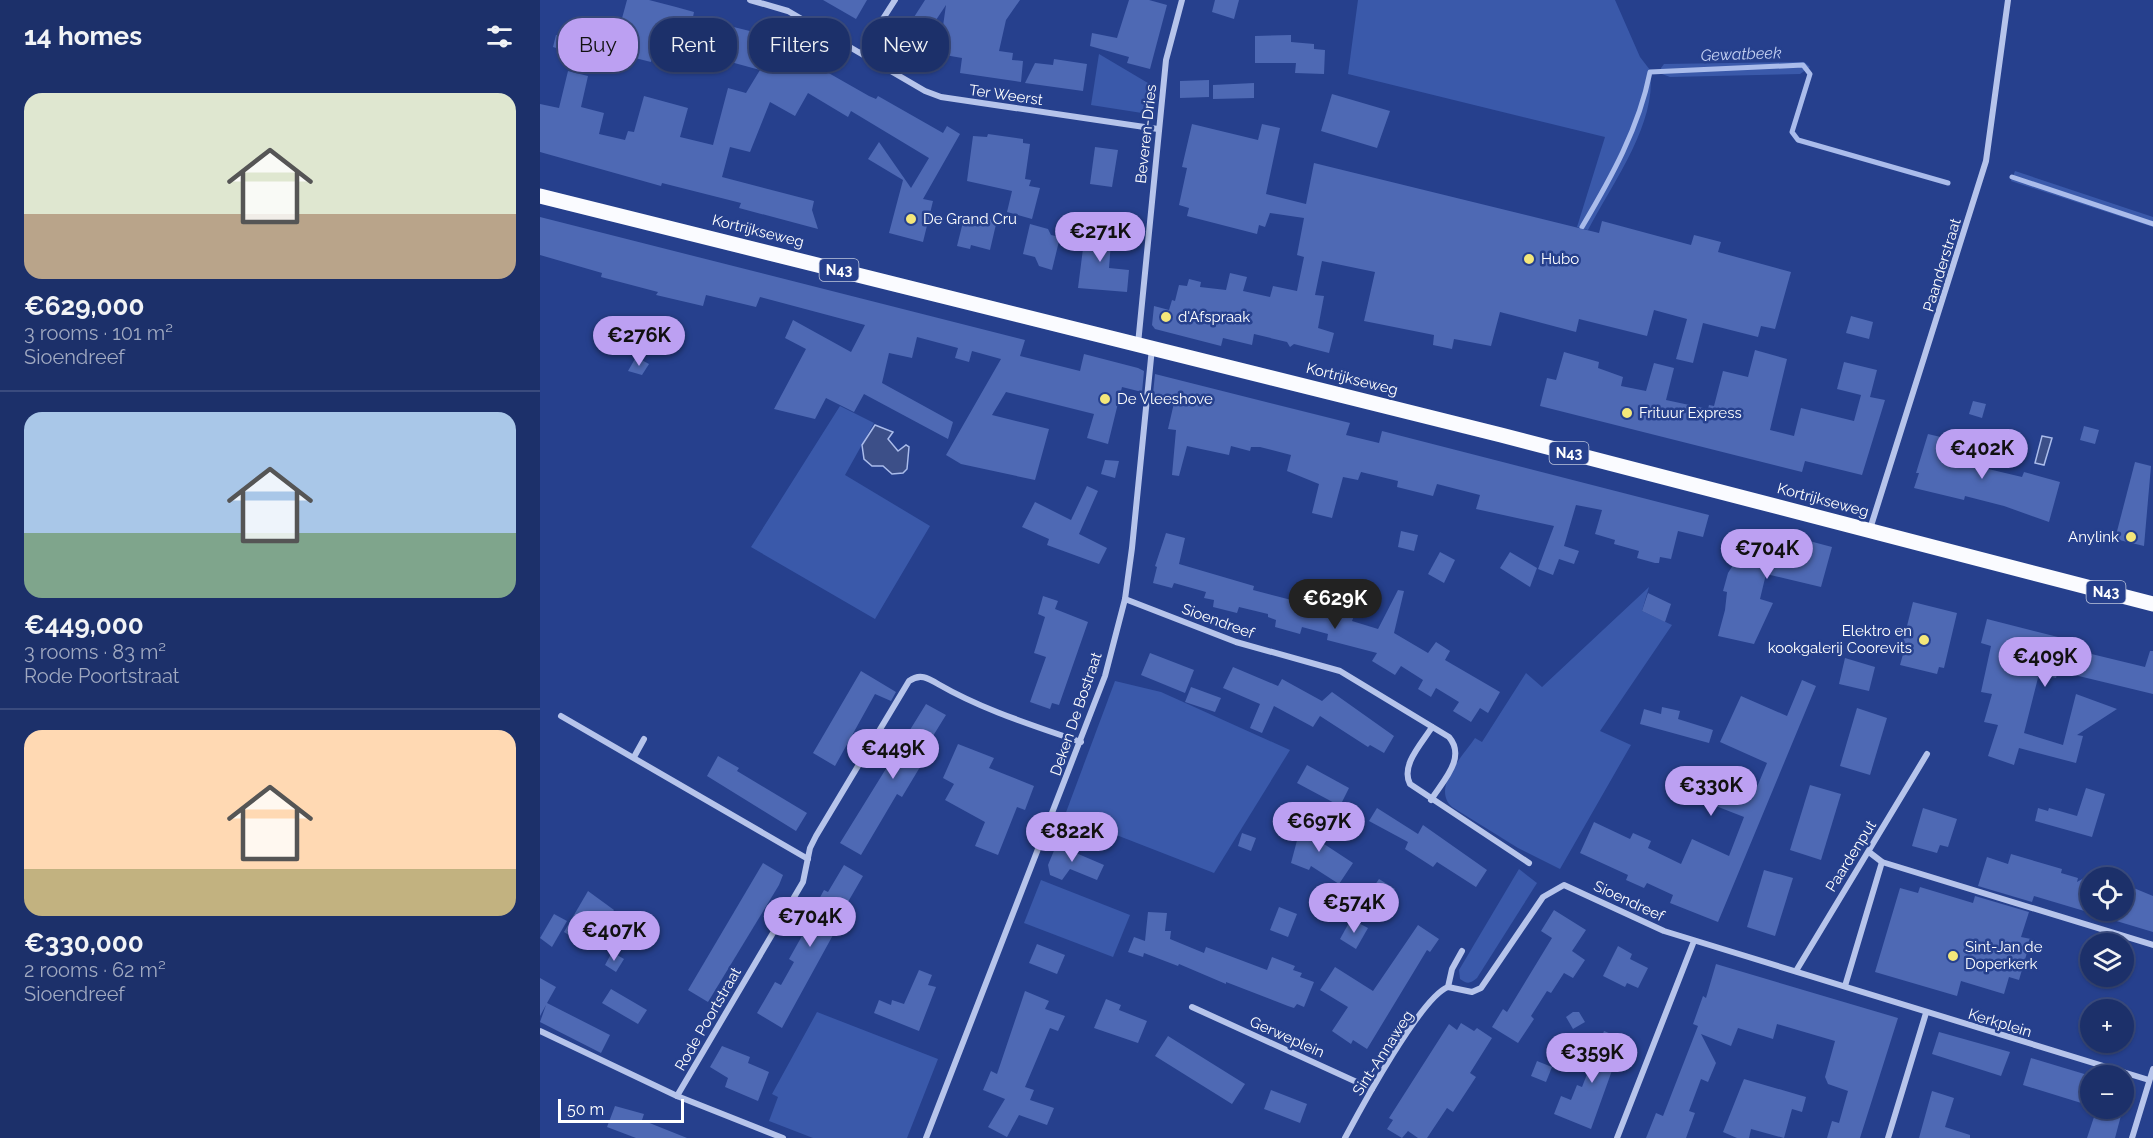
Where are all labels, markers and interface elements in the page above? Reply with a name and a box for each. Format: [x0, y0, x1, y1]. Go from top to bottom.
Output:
chip: Buy [558, 18, 638, 72]
chip: Rent [650, 18, 737, 72]
chip: Filters [749, 18, 850, 72]
chip: New [862, 18, 949, 72]
icon: filters [483, 20, 516, 53]
text: 14 homes [24, 21, 142, 51]
water label: Gewatbeek [1700, 43, 1782, 65]
street label: Ter Weerst [968, 81, 1044, 109]
street label: Beveren-Dries [1132, 84, 1160, 184]
icon: home [216, 132, 324, 240]
place label: De Grand Cru [923, 210, 1017, 228]
street label: Kortrijkseweg [710, 211, 806, 251]
marker: De Grand Cru [904, 212, 918, 226]
pin: €271K [1058, 212, 1142, 263]
street label: Paanderstraat [1919, 216, 1965, 314]
text: €271K [1069, 219, 1131, 243]
place label: Hubo [1541, 250, 1579, 268]
marker: Hubo [1522, 252, 1536, 266]
road number: N43 [820, 259, 858, 281]
text: €629,000 [24, 291, 144, 321]
place label: d'Afspraak [1178, 308, 1250, 326]
marker: d'Afspraak [1159, 310, 1173, 324]
pin: €276K [597, 316, 681, 367]
text: 3 rooms · 101 m² [24, 321, 173, 345]
text: €276K [607, 323, 671, 347]
text: Sioendreef [24, 345, 125, 369]
street label: Kortrijkseweg [1304, 359, 1400, 399]
place label: De Vleeshove [1117, 390, 1213, 408]
marker: De Vleeshove [1098, 392, 1112, 406]
place label: Frituur Express [1639, 404, 1742, 422]
marker: Frituur Express [1620, 406, 1634, 420]
pin: €402K [1940, 429, 2024, 480]
text: €402K [1950, 436, 2014, 460]
road number: N43 [1550, 442, 1588, 464]
icon: home [216, 451, 324, 559]
street label: Kortrijkseweg [1775, 479, 1871, 521]
place label: Anylink [2068, 528, 2119, 546]
pin: €704K [1725, 529, 1809, 580]
marker: Anylink [2124, 530, 2138, 544]
text: €704K [1735, 536, 1799, 560]
pin: €629K [1293, 579, 1377, 630]
road number: N43 [2086, 581, 2126, 603]
text: €629K [1303, 586, 1367, 610]
street label: Sioendreef [1179, 600, 1258, 643]
text: €449,000 [24, 610, 144, 640]
place label: Elektro en kookgalerij Coorevits [1768, 622, 1912, 657]
marker: Elektro en kookgalerij Coorevits [1917, 633, 1931, 647]
pin: €409K [2003, 637, 2087, 688]
text: 3 rooms · 83 m² [24, 640, 166, 664]
text: €409K [2013, 644, 2077, 668]
street label: Deken De Bostraat [1046, 650, 1106, 778]
text: Rode Poortstraat [24, 664, 179, 688]
pin: €449K [851, 729, 935, 780]
text: €449K [861, 736, 925, 760]
pin: €330K [1669, 766, 1753, 817]
icon: home [216, 769, 324, 877]
text: €330K [1679, 773, 1743, 797]
pin: €697K [1277, 802, 1361, 853]
text: €697K [1287, 809, 1351, 833]
pin: €822K [1030, 812, 1114, 863]
street label: Paardenput [1822, 817, 1880, 895]
text: €822K [1040, 819, 1104, 843]
map controls [2080, 867, 2134, 1119]
button: locate [2080, 867, 2134, 921]
street label: Sioendreef [1591, 877, 1668, 926]
pin: €574K [1312, 883, 1396, 934]
text: €574K [1323, 890, 1385, 914]
pin: €704K [768, 897, 852, 948]
text: €704K [778, 904, 842, 928]
pin: €407K [572, 911, 656, 962]
text: €407K [582, 918, 646, 942]
text: €330,000 [24, 928, 144, 958]
button: layers [2080, 933, 2134, 987]
place label: Sint-Jan de Doperkerk [1965, 938, 2043, 973]
marker: Sint-Jan de Doperkerk [1946, 949, 1960, 963]
text: 2 rooms · 62 m² [24, 958, 166, 982]
street label: Rode Poortstraat [671, 964, 745, 1074]
text: Sioendreef [24, 982, 125, 1006]
button: + [2080, 999, 2134, 1053]
street label: Kerkplein [1966, 1005, 2034, 1041]
street label: Sint-Annaweg [1349, 1007, 1417, 1099]
street label: Gerweplein [1247, 1013, 1327, 1061]
pin: €359K [1550, 1033, 1634, 1084]
text: €359K [1560, 1040, 1624, 1064]
button: − [2080, 1065, 2134, 1119]
scale bar [558, 1096, 684, 1124]
text: 50 m [567, 1100, 604, 1119]

